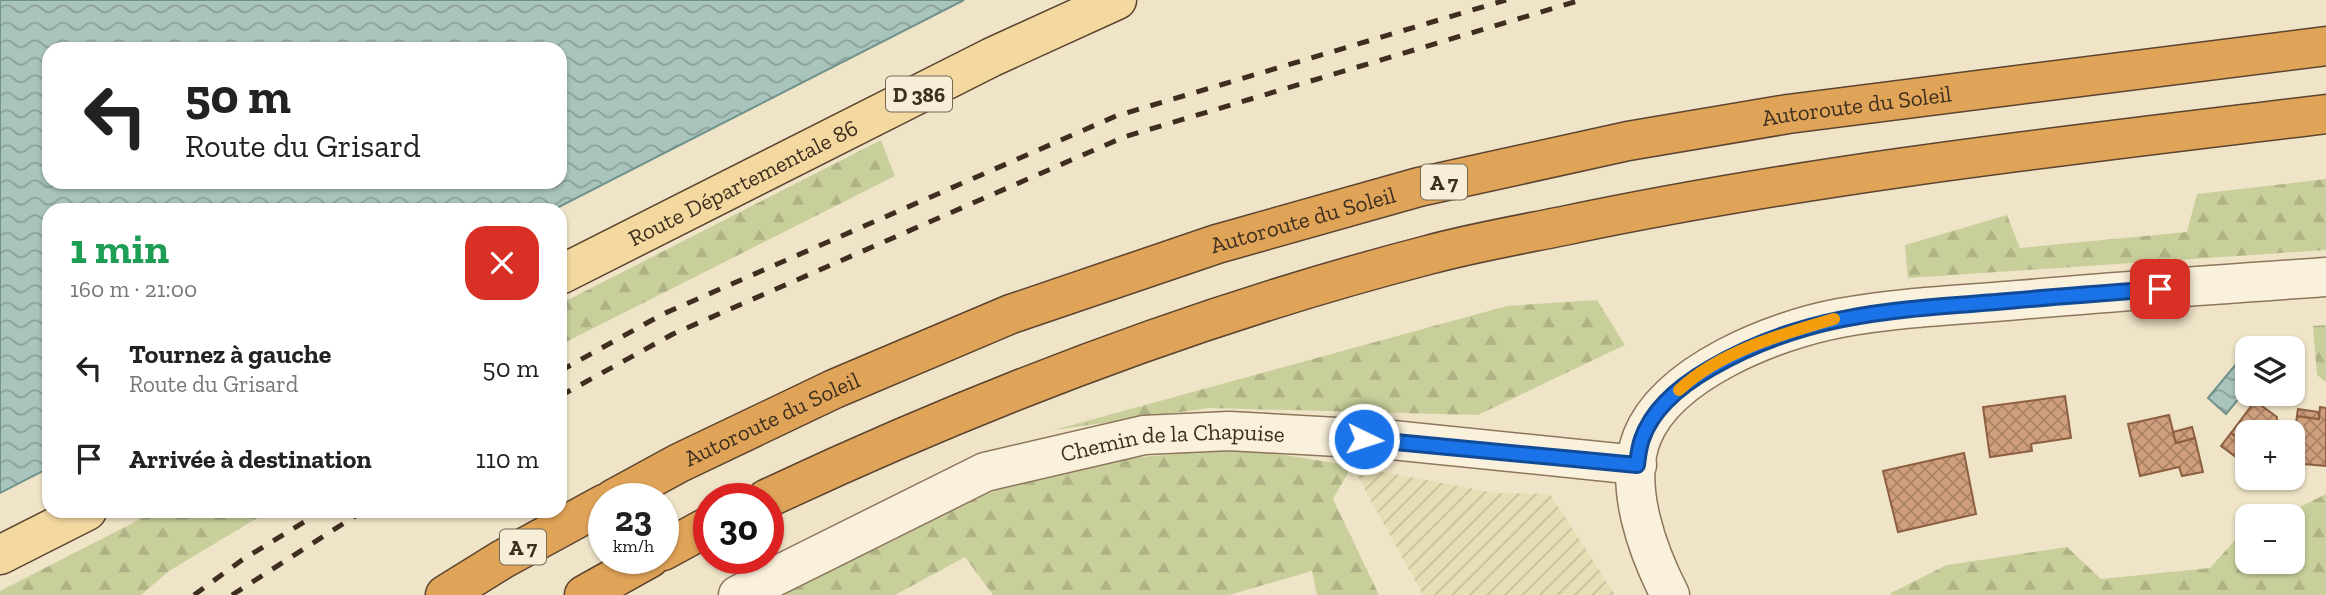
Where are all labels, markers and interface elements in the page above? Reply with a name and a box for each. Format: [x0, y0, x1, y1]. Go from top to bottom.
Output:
text: 50 m [185, 67, 291, 126]
icon: left [70, 70, 161, 161]
road number: D 386 [886, 76, 952, 112]
street label: Autoroute du Soleil [1760, 79, 1953, 132]
street label: Route Départementale 86 [624, 113, 862, 252]
text: Route du Grisard [185, 127, 421, 165]
road number: A 7 [1421, 164, 1467, 200]
street label: Autoroute du Soleil [1207, 180, 1399, 259]
text: 1 min [70, 223, 169, 274]
button: close [465, 226, 539, 300]
pin [2130, 259, 2190, 319]
icon: arrive [2141, 270, 2179, 308]
text: 160 m · 21:00 [70, 275, 197, 303]
map controls [2235, 336, 2305, 574]
button: layers [2235, 336, 2305, 406]
text: Tournez à gauche [129, 338, 331, 370]
icon: left [70, 349, 108, 387]
text: 50 m [482, 352, 539, 384]
street label: Autoroute du Soleil [680, 366, 864, 473]
text: Route du Grisard [129, 370, 298, 398]
position arrow [1327, 402, 1401, 476]
street label: Chemin de la Chapuise [1058, 417, 1286, 468]
button: + [2235, 420, 2305, 490]
icon: arrive [70, 440, 108, 478]
text: Arrivée à destination [129, 443, 372, 475]
text: 110 m [476, 443, 539, 475]
speed limit sign: 30 [693, 483, 784, 574]
text: 23 [615, 498, 652, 540]
button: − [2235, 504, 2305, 574]
road number: A 7 [500, 530, 546, 564]
text: km/h [613, 535, 654, 557]

